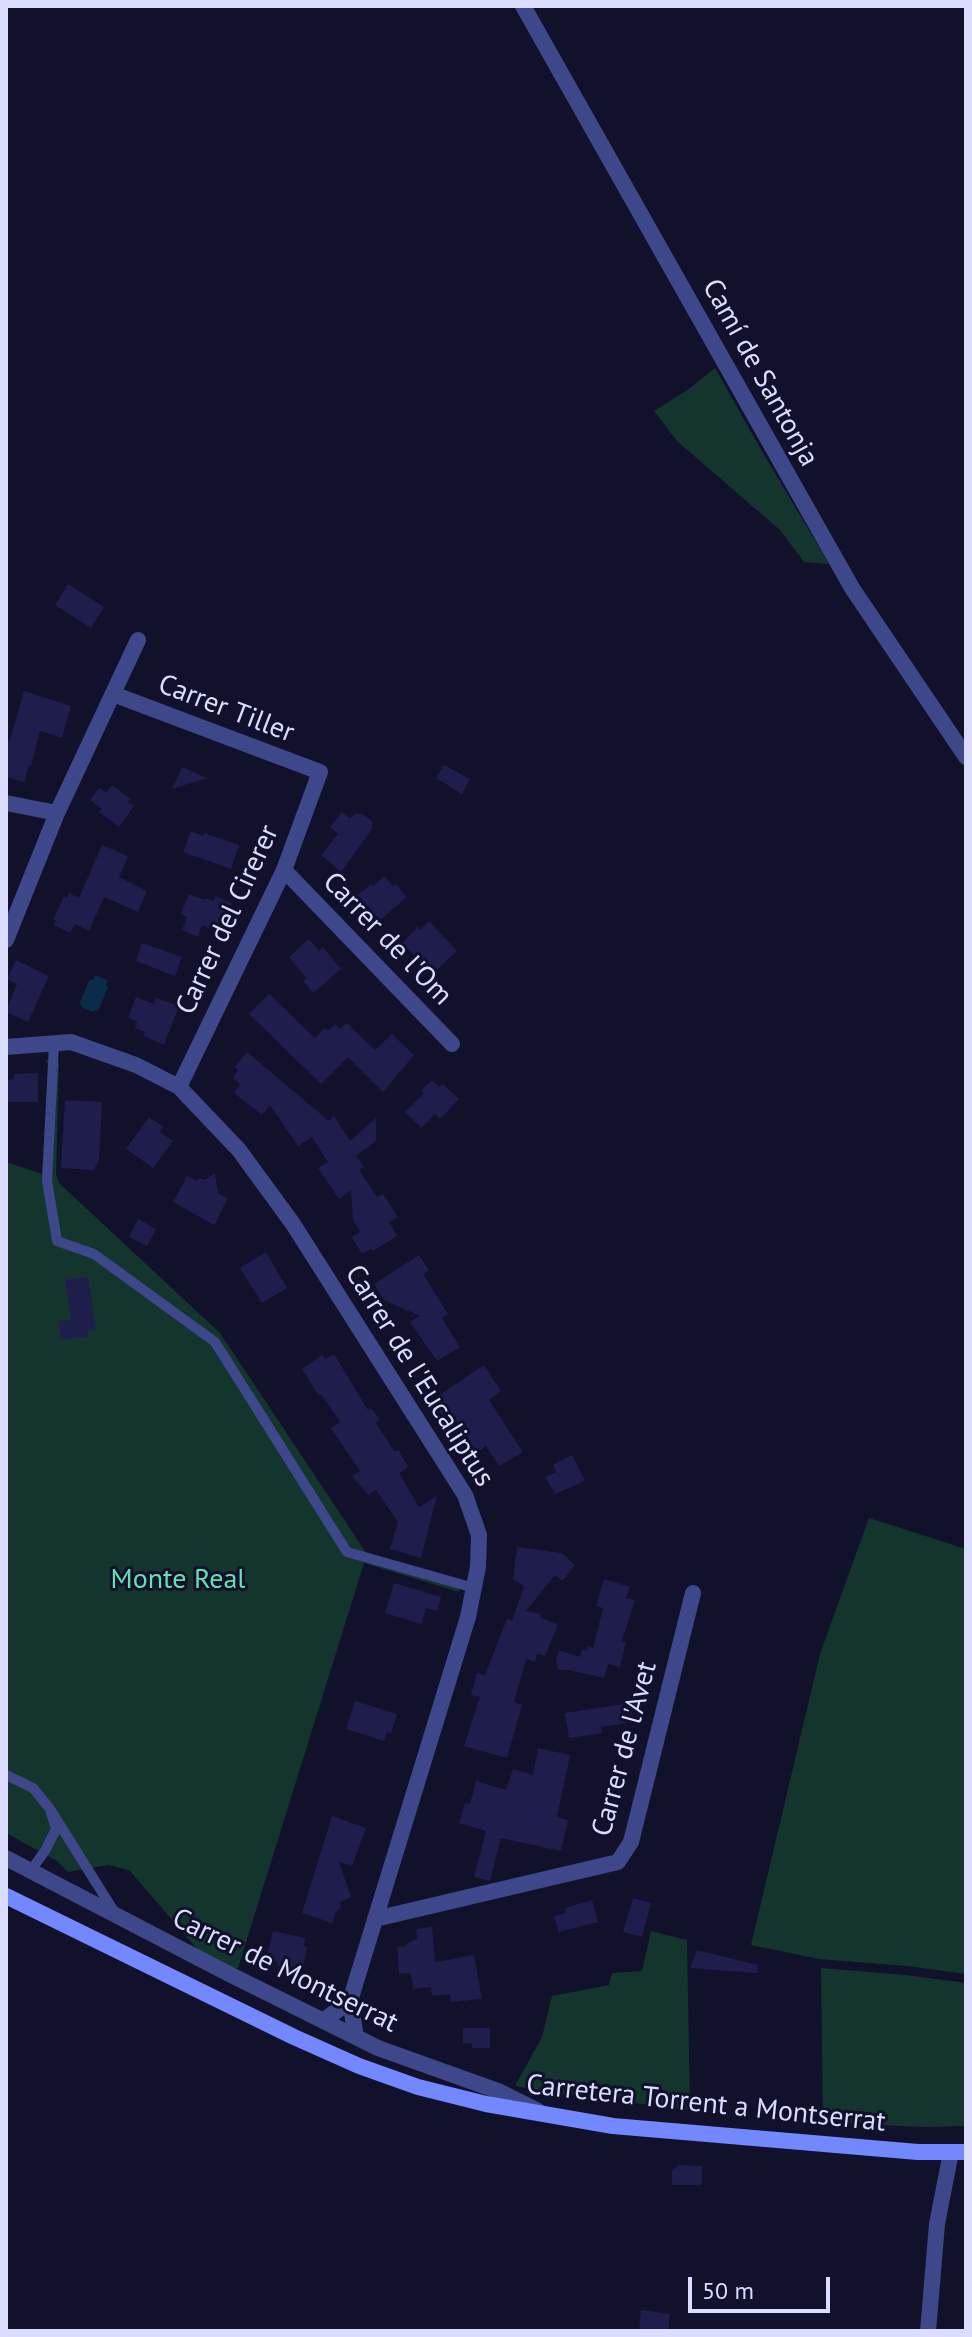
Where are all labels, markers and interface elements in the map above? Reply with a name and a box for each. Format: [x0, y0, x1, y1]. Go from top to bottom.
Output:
street label: Camí de Santonja [695, 274, 825, 472]
street label: Carrer Tiller [153, 668, 299, 750]
street label: Carrer del Cirerer [169, 820, 287, 1020]
street label: Carrer de l'Om [315, 866, 459, 1012]
street label: Carrer de l'Eucaliptus [337, 1259, 501, 1493]
park label: Monte Real [111, 1563, 245, 1597]
street label: Carrer de l'Avet [586, 1658, 664, 1840]
street label: Carrer de Montserrat [167, 1902, 403, 2040]
street label: Carretera Torrent a Montserrat [525, 2068, 887, 2140]
scale bar [692, 2261, 834, 2311]
text: 50 m [702, 2275, 754, 2306]

